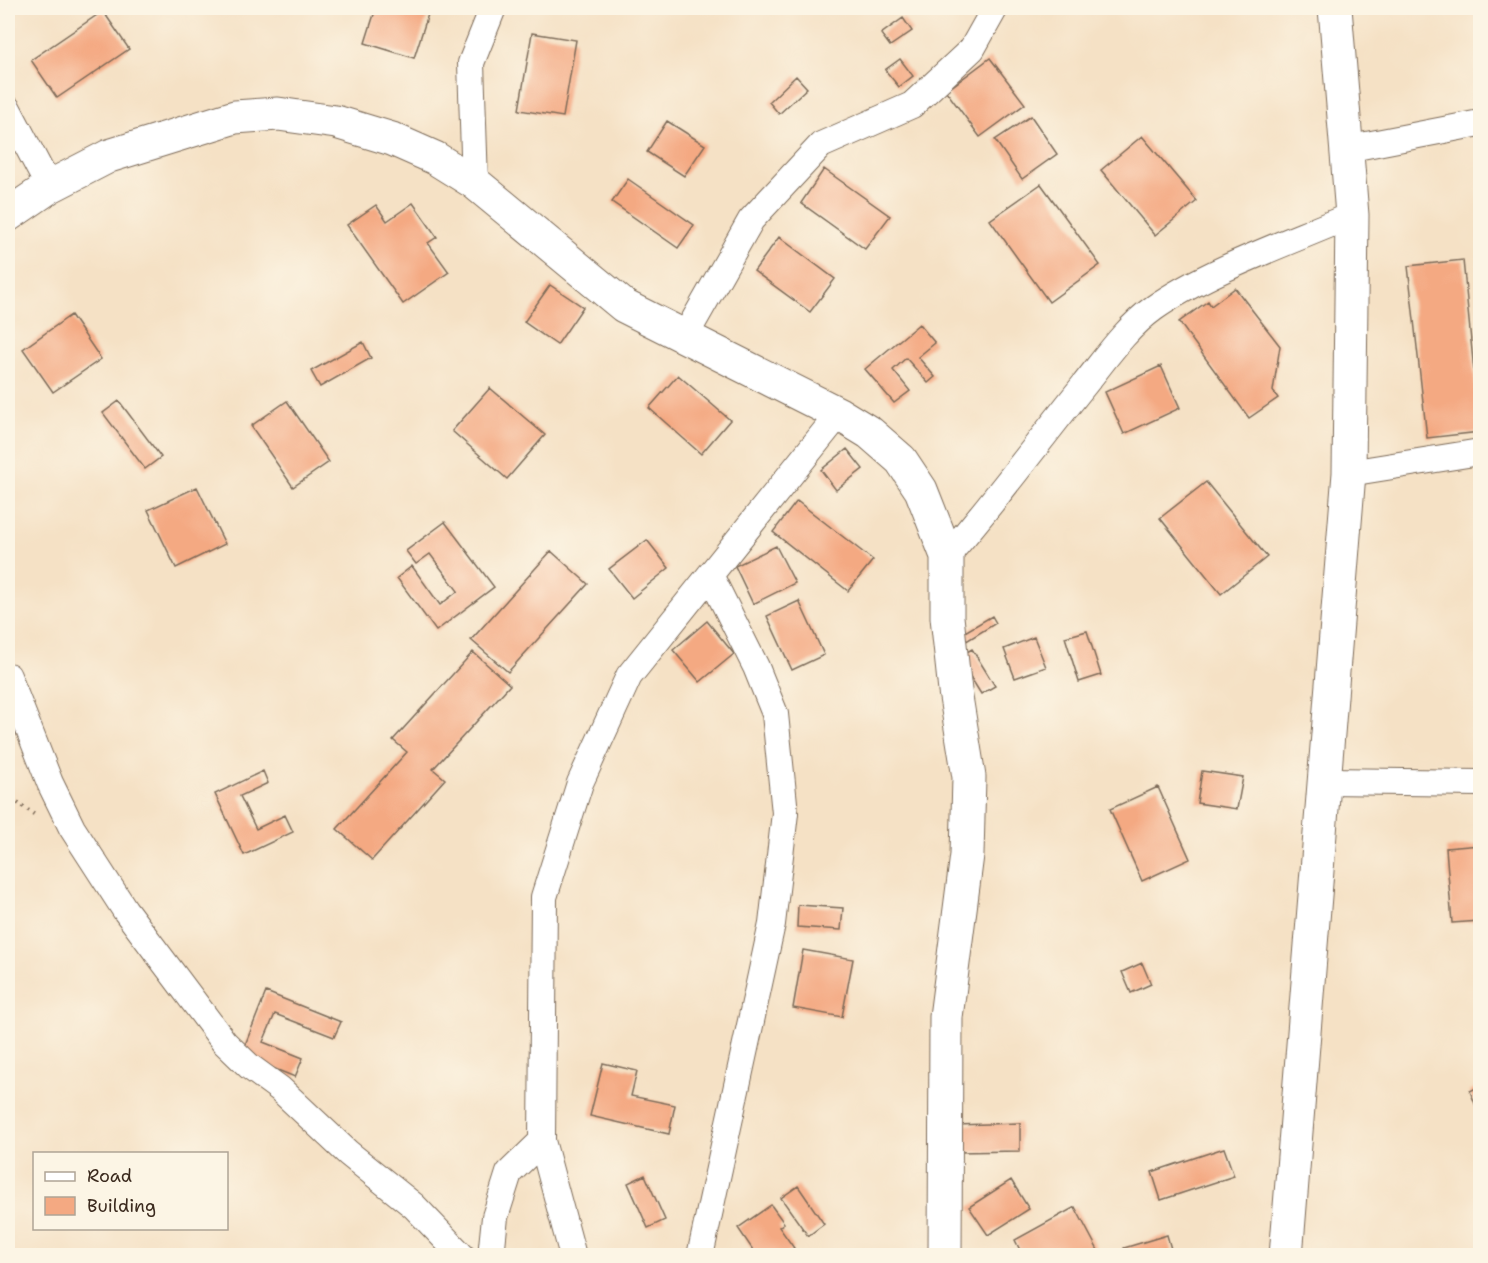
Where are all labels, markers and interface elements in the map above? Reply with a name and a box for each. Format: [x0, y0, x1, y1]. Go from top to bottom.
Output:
legend [33, 1152, 228, 1230]
text: Road [87, 1164, 132, 1188]
text: Building [87, 1194, 156, 1218]

